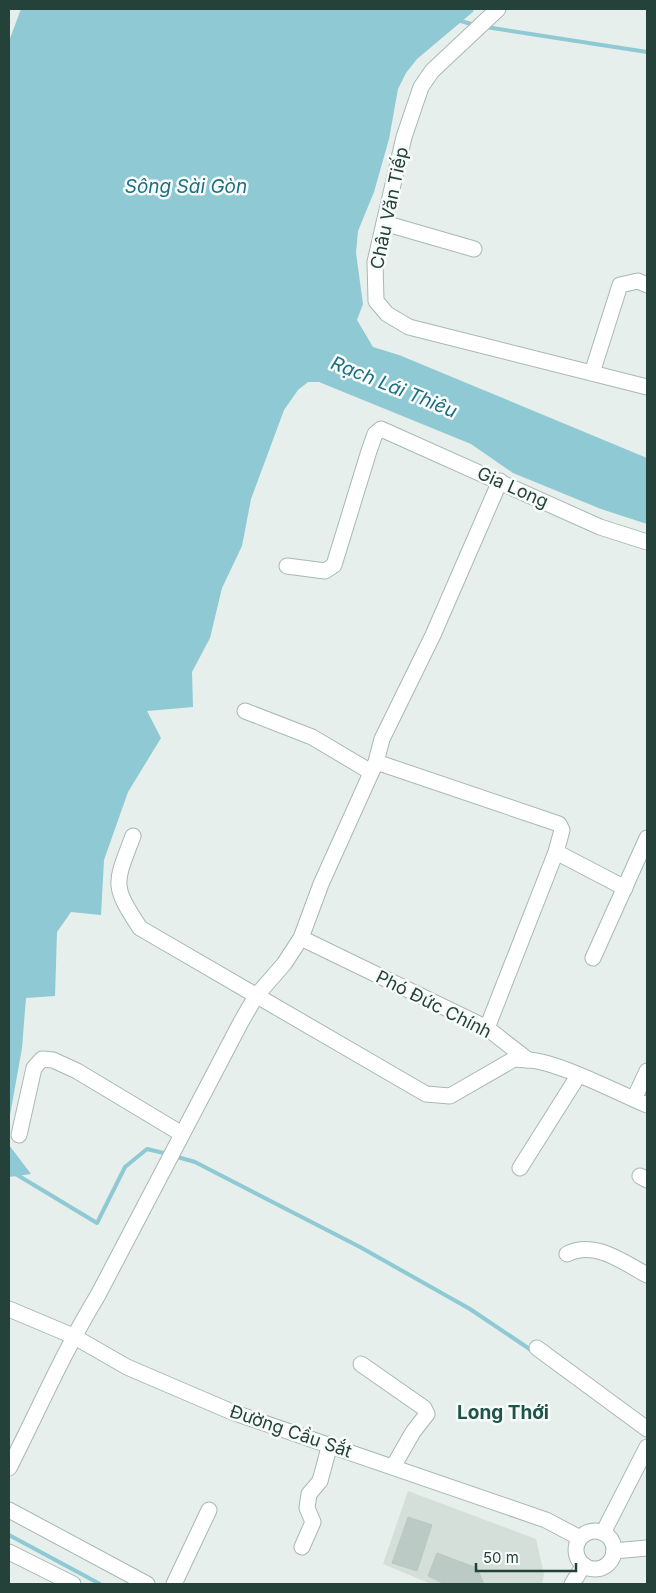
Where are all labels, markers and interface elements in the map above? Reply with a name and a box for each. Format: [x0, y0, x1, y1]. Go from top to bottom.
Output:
street label: Châu Văn Tiếp [366, 145, 412, 271]
water label: Sông Sài Gòn [125, 175, 247, 198]
water label: Rạch Lái Thiêu [328, 351, 460, 423]
street label: Gia Long [474, 462, 552, 512]
street label: Phó Đức Chính [373, 966, 495, 1042]
street label: Đường Cầu Sắt [227, 1400, 355, 1462]
district label: Long Thới [457, 1401, 549, 1424]
scale bar [476, 1540, 576, 1572]
text: 50 m [483, 1548, 519, 1567]

